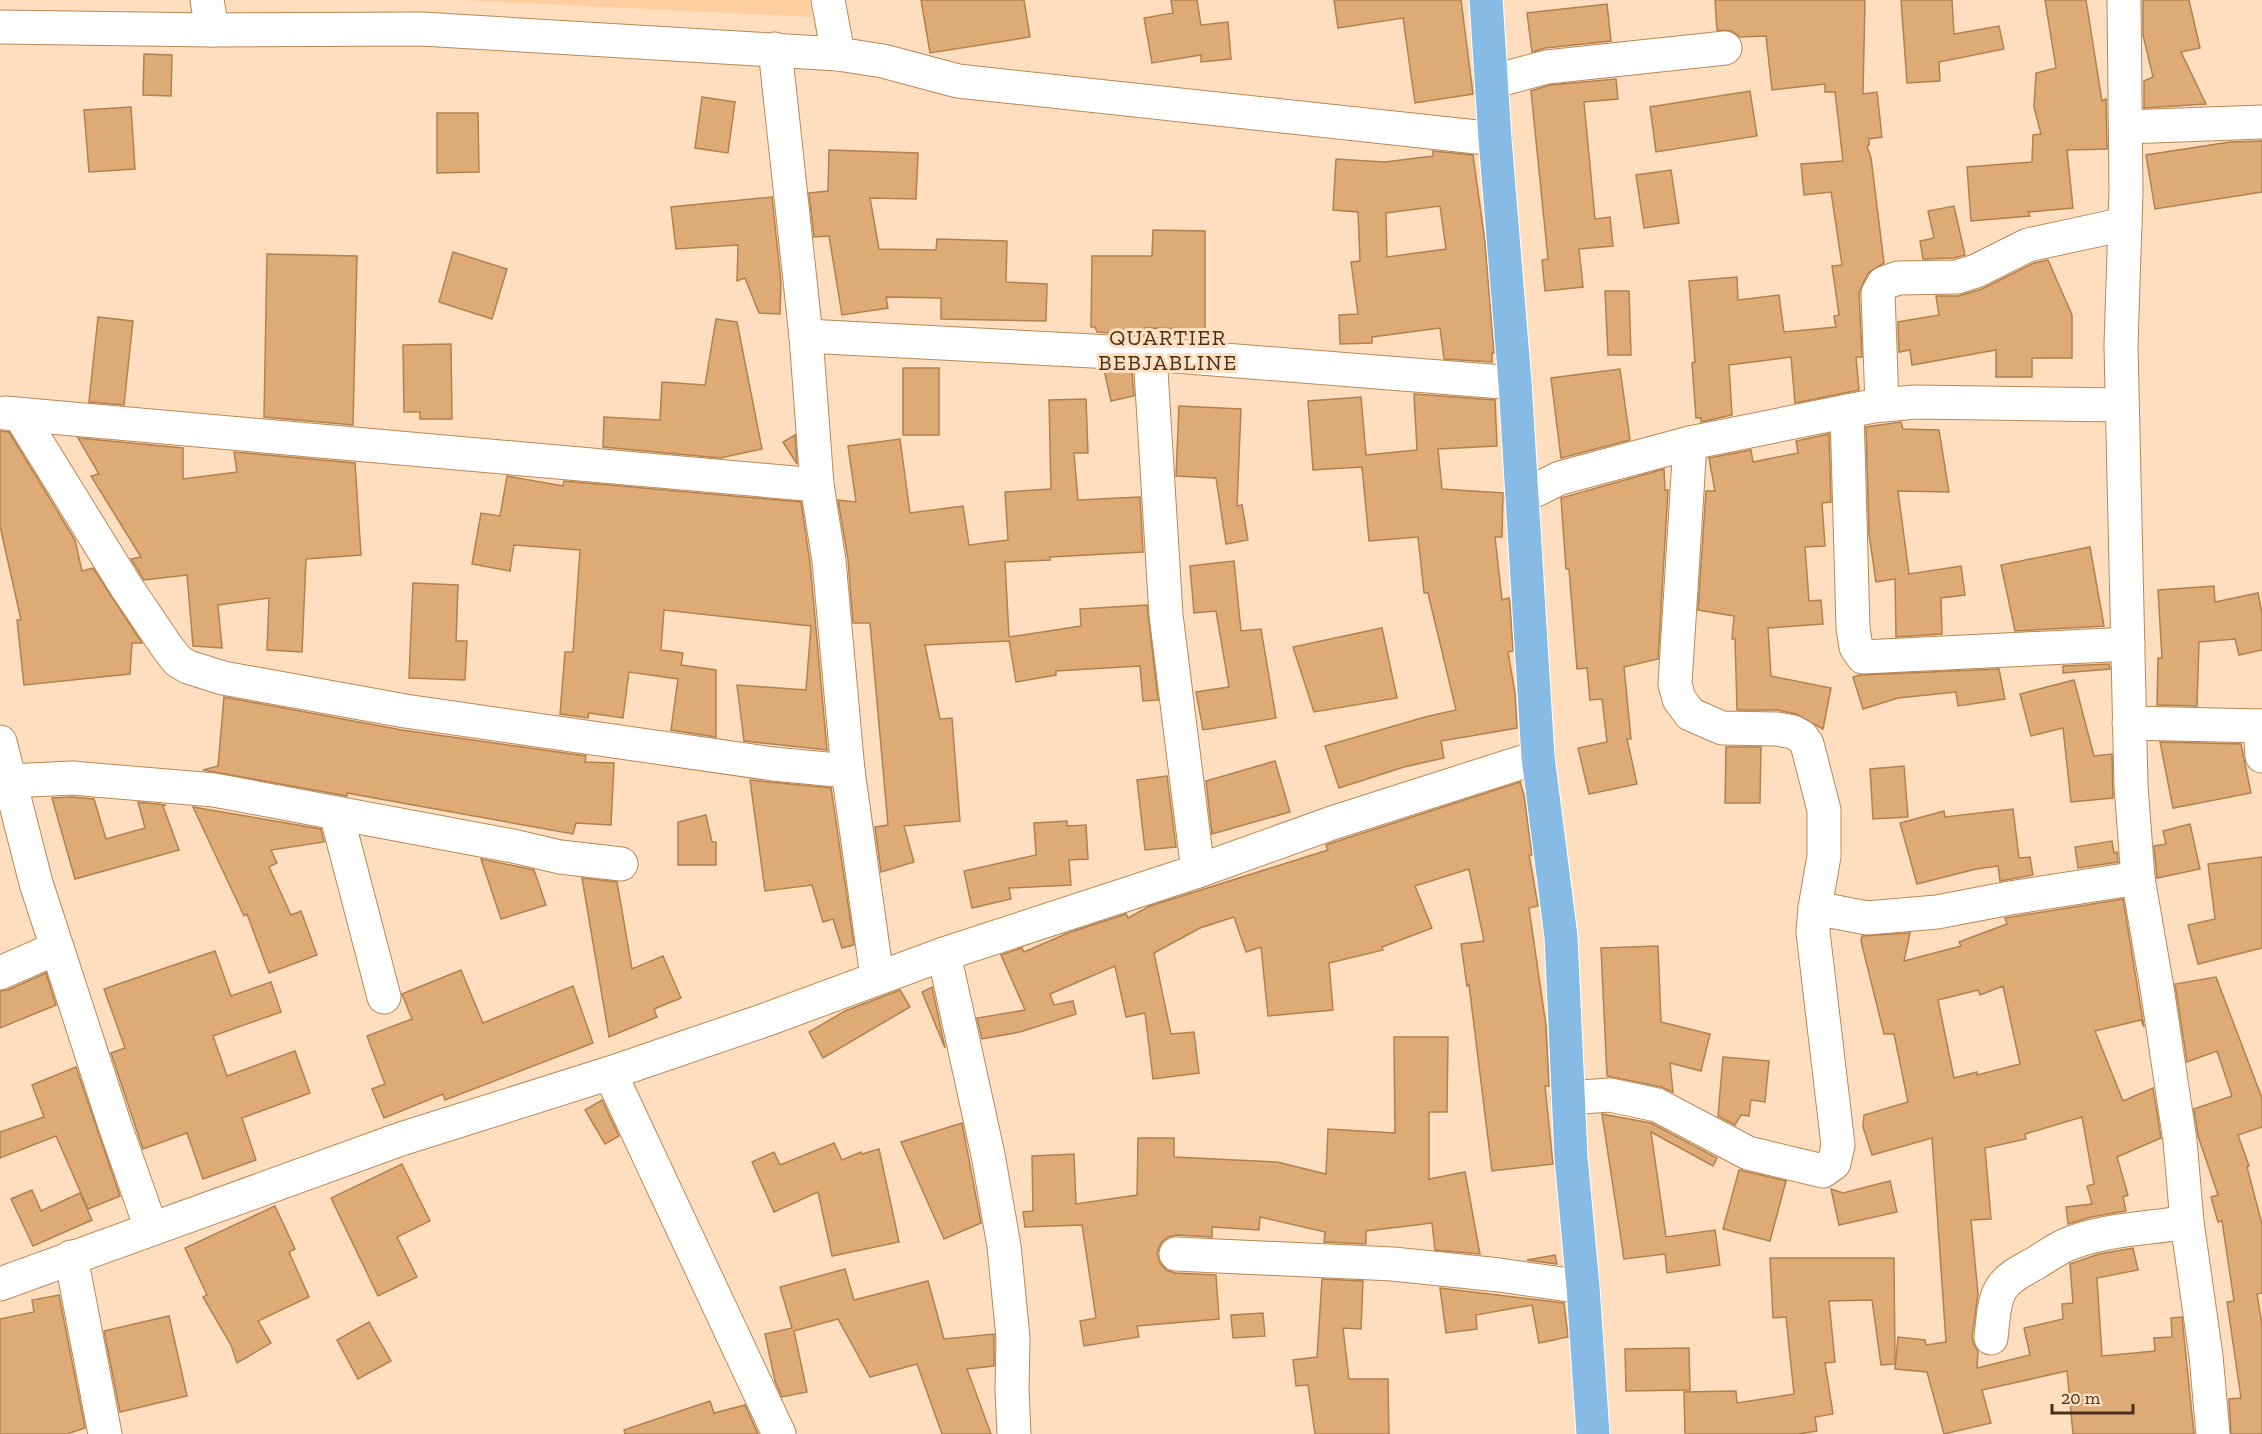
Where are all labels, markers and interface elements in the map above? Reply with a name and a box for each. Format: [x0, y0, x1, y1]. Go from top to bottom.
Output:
district label: QUARTIER BEBJABLINE [1098, 324, 1238, 376]
scale bar [2052, 1377, 2133, 1415]
text: 20 m [2061, 1387, 2101, 1409]

